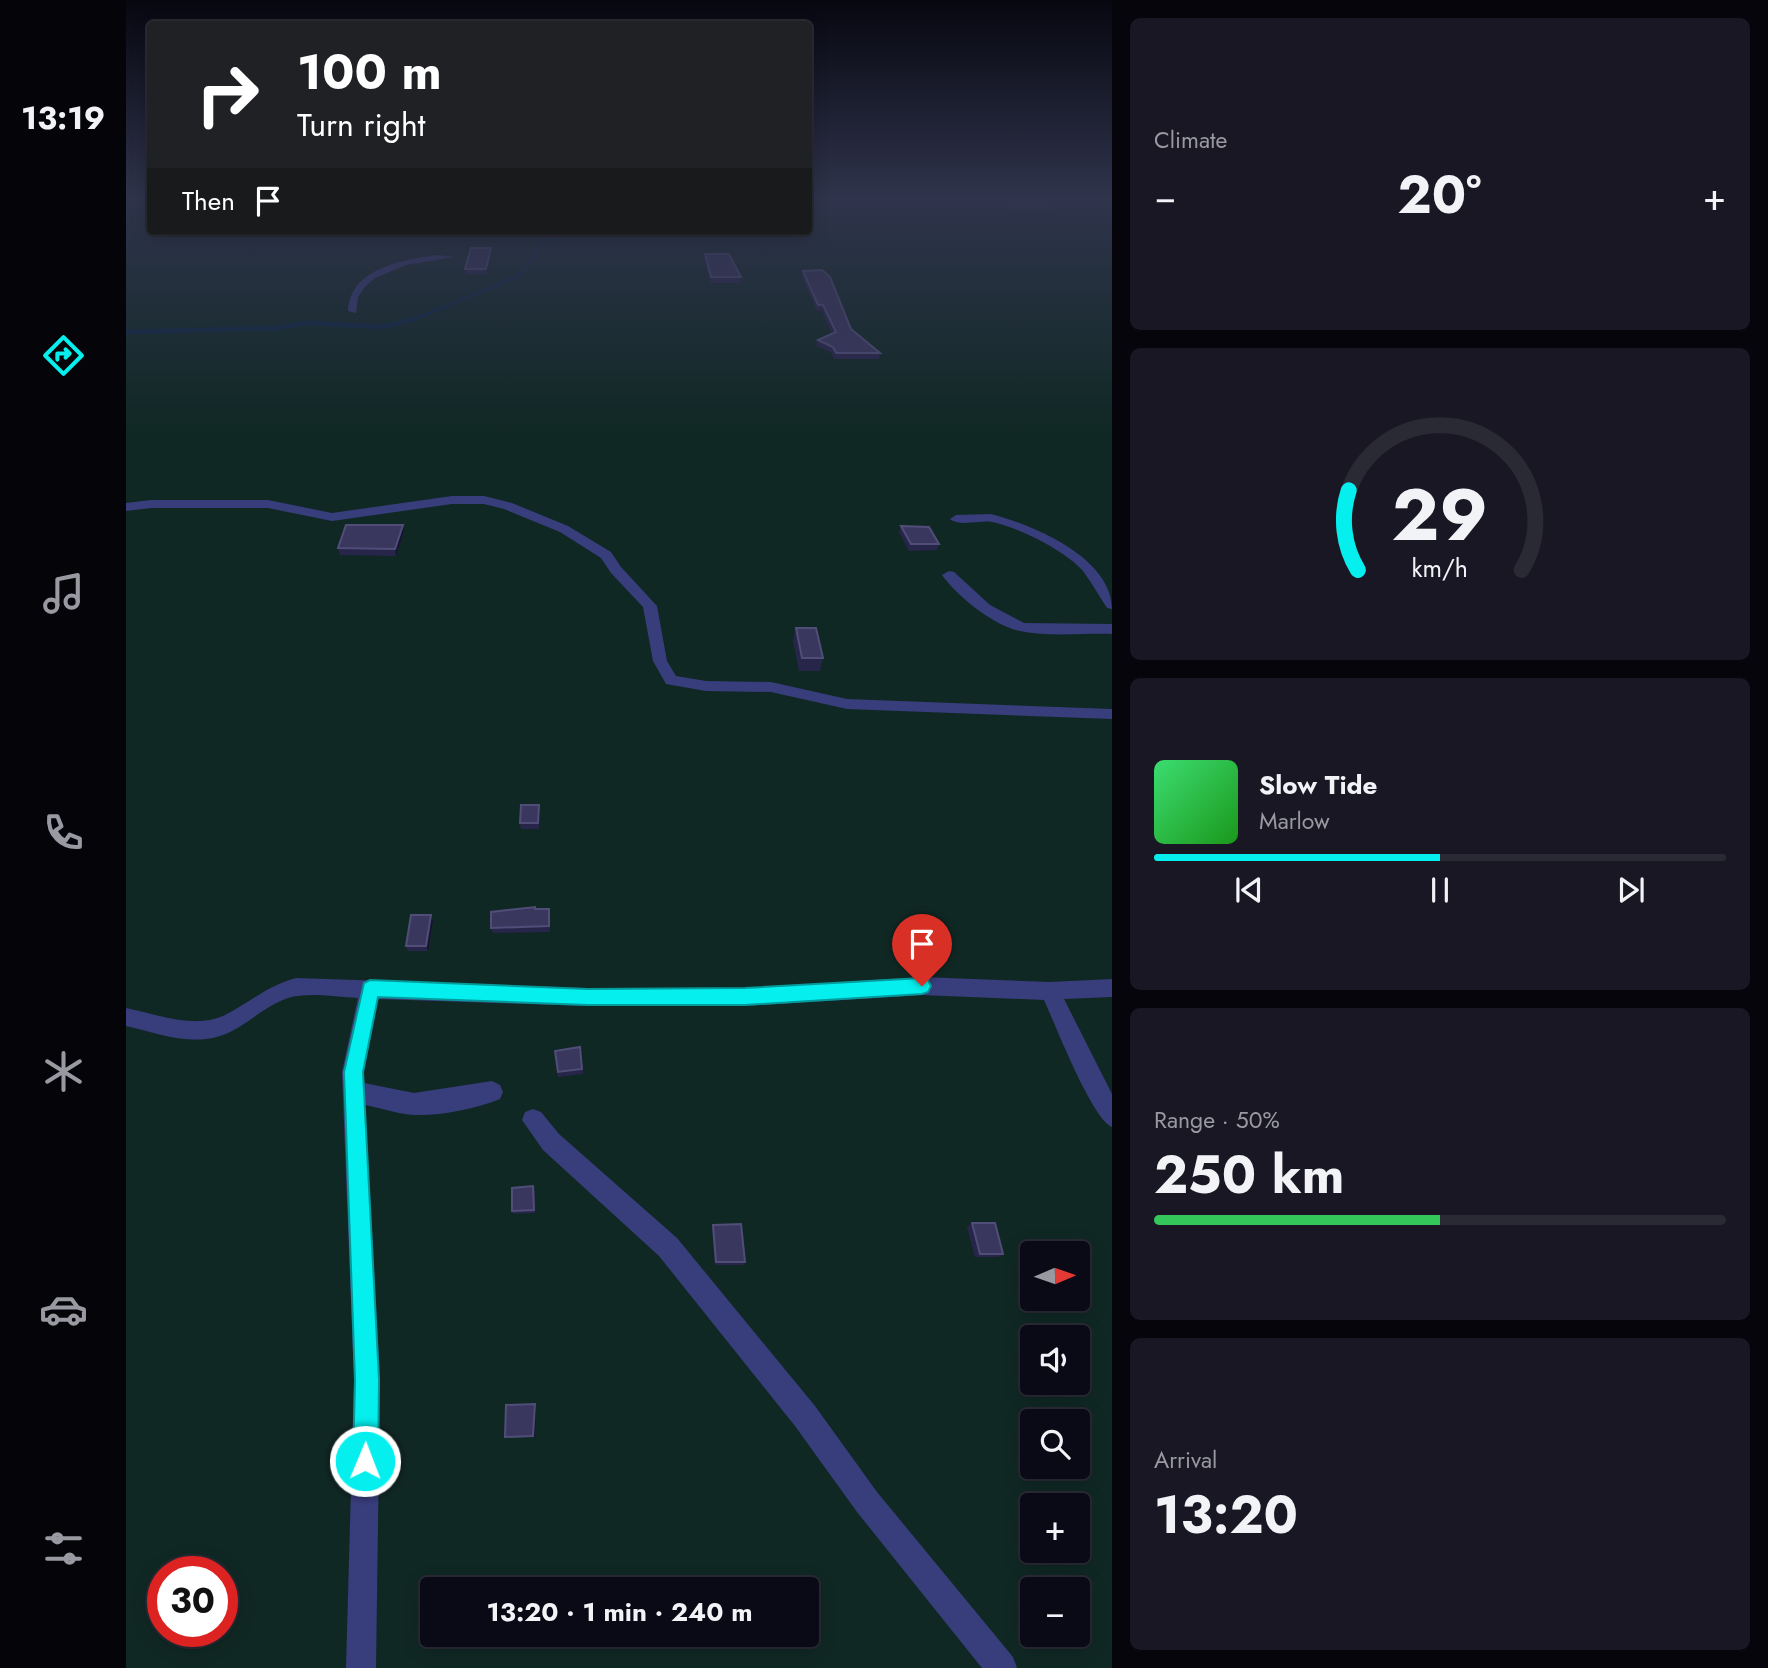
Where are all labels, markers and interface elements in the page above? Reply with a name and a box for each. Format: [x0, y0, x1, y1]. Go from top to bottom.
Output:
text: 100 m [297, 37, 442, 107]
icon: right [182, 49, 273, 140]
text: 13:19 [21, 95, 105, 141]
text: Turn right [297, 102, 426, 148]
text: Climate [1154, 123, 1227, 157]
text: 20° [1398, 157, 1482, 233]
text: − [1154, 169, 1176, 224]
text: + [1703, 169, 1726, 224]
text: Then [182, 182, 235, 220]
icon: arrive [249, 182, 287, 220]
icon: directions [39, 331, 88, 380]
text: 29 [1392, 462, 1488, 567]
text: km/h [1412, 550, 1468, 586]
icon: music [39, 569, 88, 618]
text: Slow Tide [1259, 766, 1378, 804]
text: Marlow [1259, 804, 1330, 838]
icon: phone [39, 808, 88, 857]
icon: previous [1230, 871, 1268, 909]
icon: pause [1421, 871, 1459, 909]
icon: next [1612, 871, 1650, 909]
pin [892, 914, 952, 986]
icon: arrive [903, 925, 941, 963]
icon: climate [39, 1047, 88, 1096]
text: Range · 50% [1154, 1103, 1280, 1137]
text: 250 km [1154, 1137, 1344, 1213]
north arrow [1020, 1241, 1090, 1311]
map controls [1020, 1241, 1090, 1647]
icon: car [39, 1285, 88, 1334]
button: sound [1020, 1325, 1090, 1395]
button: search [1020, 1409, 1090, 1479]
position arrow [328, 1424, 402, 1498]
text: Arrival [1154, 1443, 1217, 1477]
text: 13:20 [1154, 1477, 1298, 1553]
button: + [1020, 1493, 1090, 1563]
icon: filters [39, 1524, 88, 1573]
speed limit sign: 30 [147, 1556, 238, 1647]
button: − [1020, 1577, 1090, 1647]
text: 13:20 · 1 min · 240 m [487, 1593, 752, 1631]

